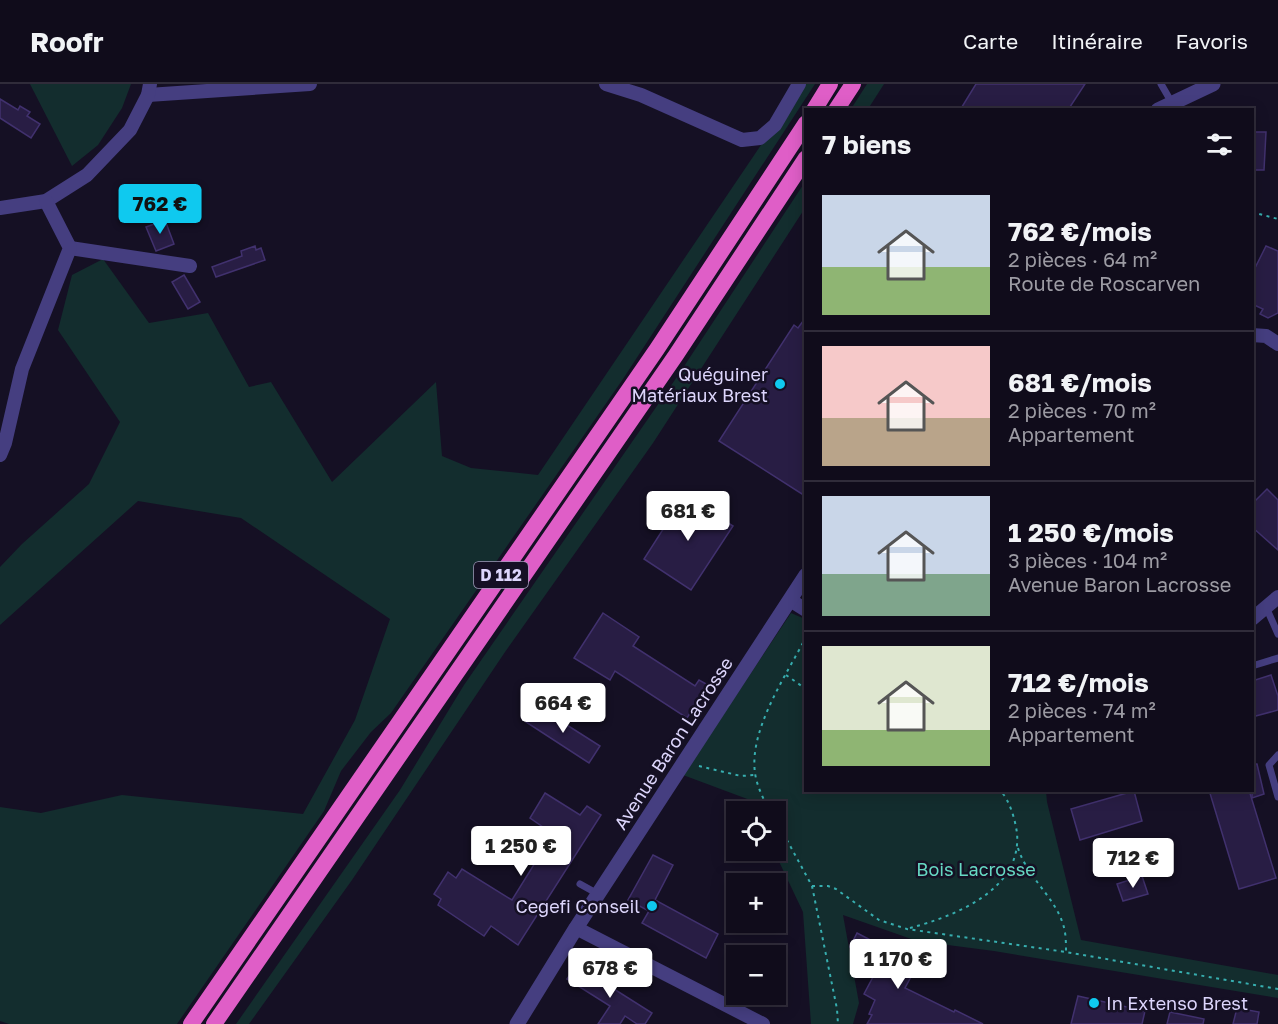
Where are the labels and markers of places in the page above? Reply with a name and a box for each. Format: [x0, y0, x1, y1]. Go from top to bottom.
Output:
pin: 762 € [118, 184, 202, 235]
place label: Quéguiner Matériaux Brest [632, 363, 768, 406]
marker: Quéguiner Matériaux Brest [773, 377, 787, 391]
pin: 681 € [646, 491, 730, 542]
pin: 664 € [521, 683, 605, 734]
pin: 1 250 € [466, 826, 576, 877]
pin: 712 € [1091, 838, 1175, 889]
place label: Cegefi Conseil [515, 895, 640, 917]
marker: Cegefi Conseil [645, 899, 659, 913]
pin: 1 170 € [843, 939, 953, 990]
pin: 678 € [568, 948, 652, 999]
place label: In Extenso Brest [1106, 992, 1248, 1014]
marker: In Extenso Brest [1087, 996, 1101, 1010]

